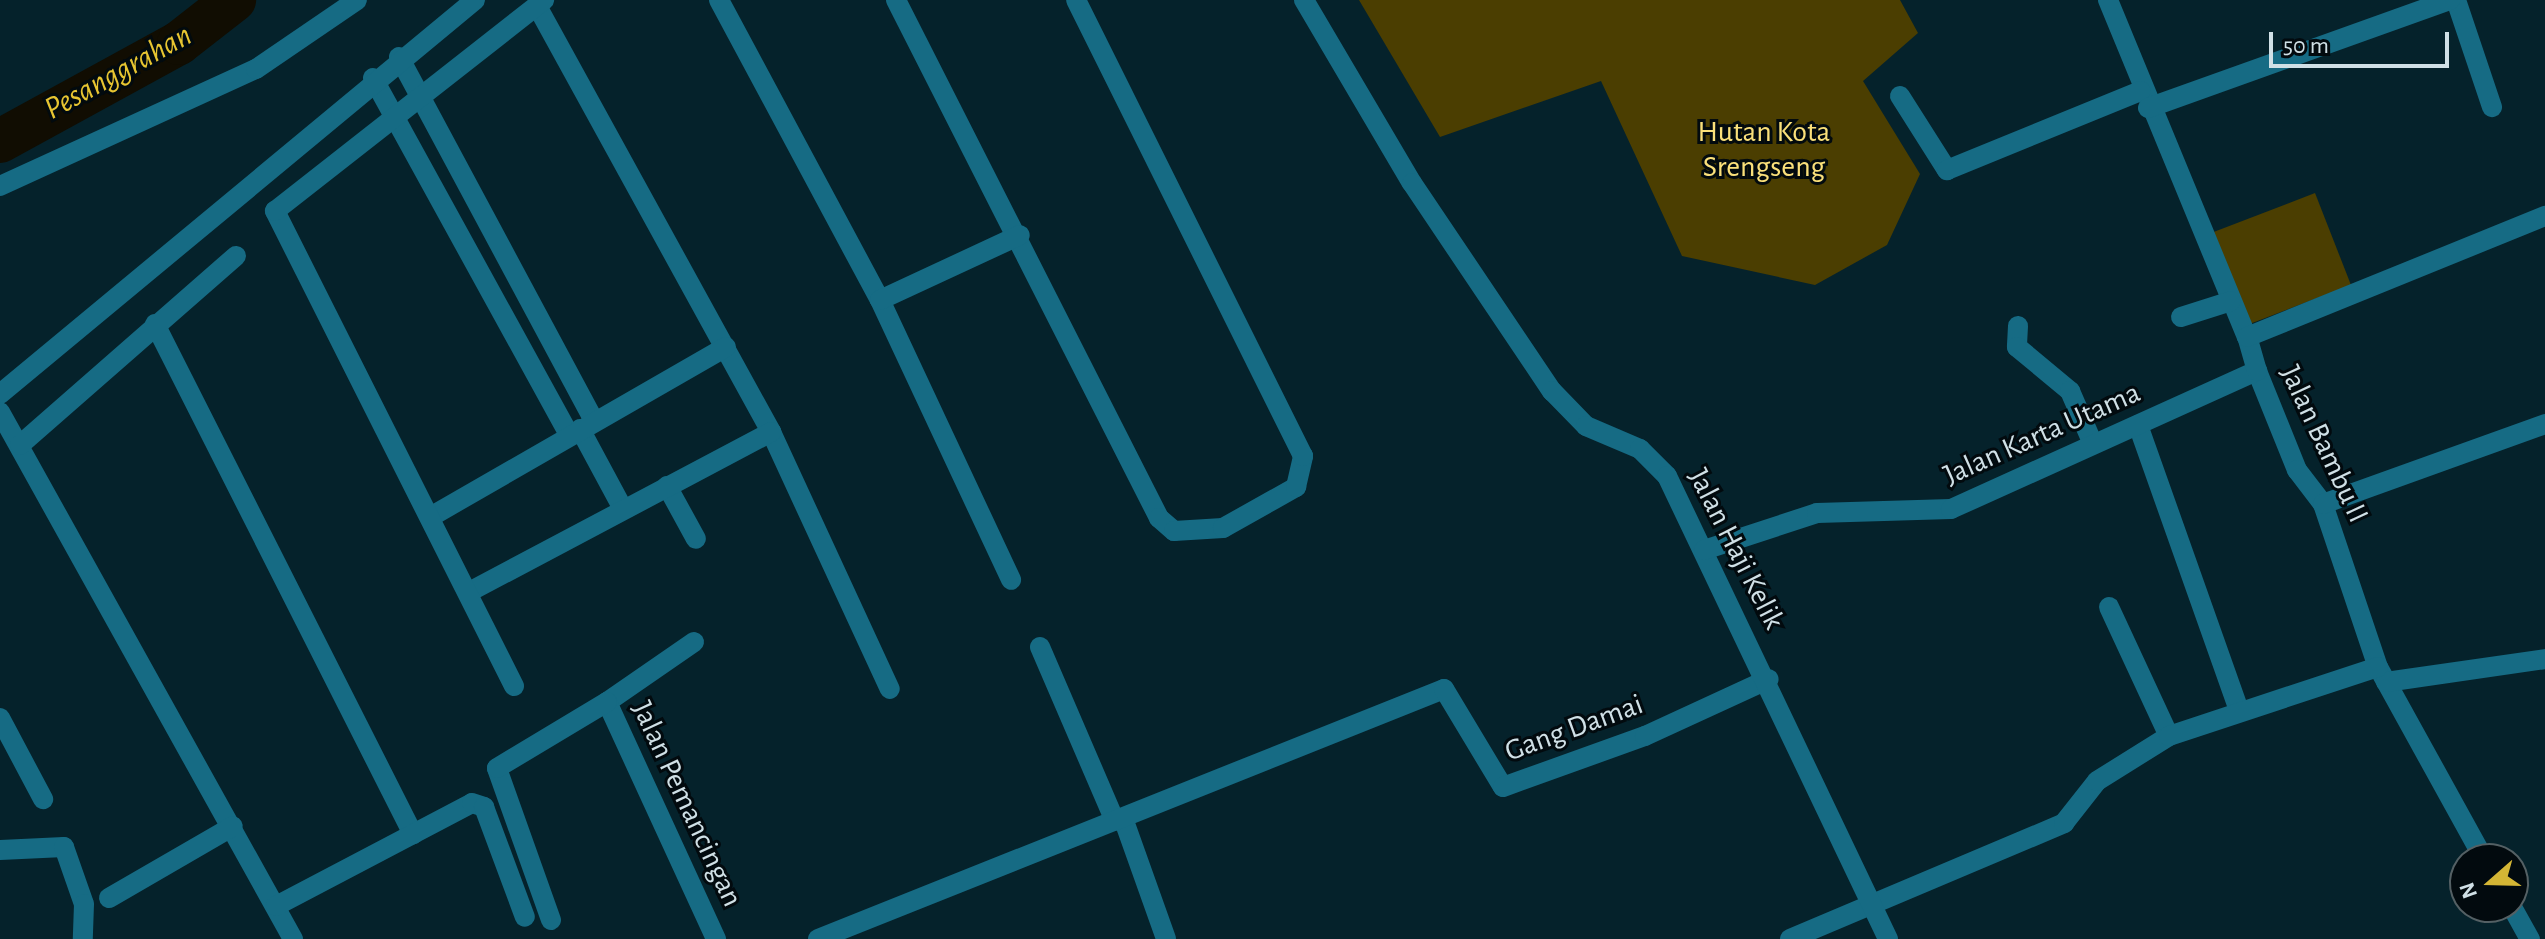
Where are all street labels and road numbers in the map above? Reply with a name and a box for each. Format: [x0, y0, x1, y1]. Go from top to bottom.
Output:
street label: Jalan Bambu II [2272, 360, 2376, 528]
street label: Jalan Karta Utama [1938, 375, 2146, 493]
street label: Jalan Haji Kelik [1680, 463, 1792, 635]
street label: Gang Damai [1500, 686, 1648, 770]
street label: Jalan Pemancingan [624, 695, 750, 913]

